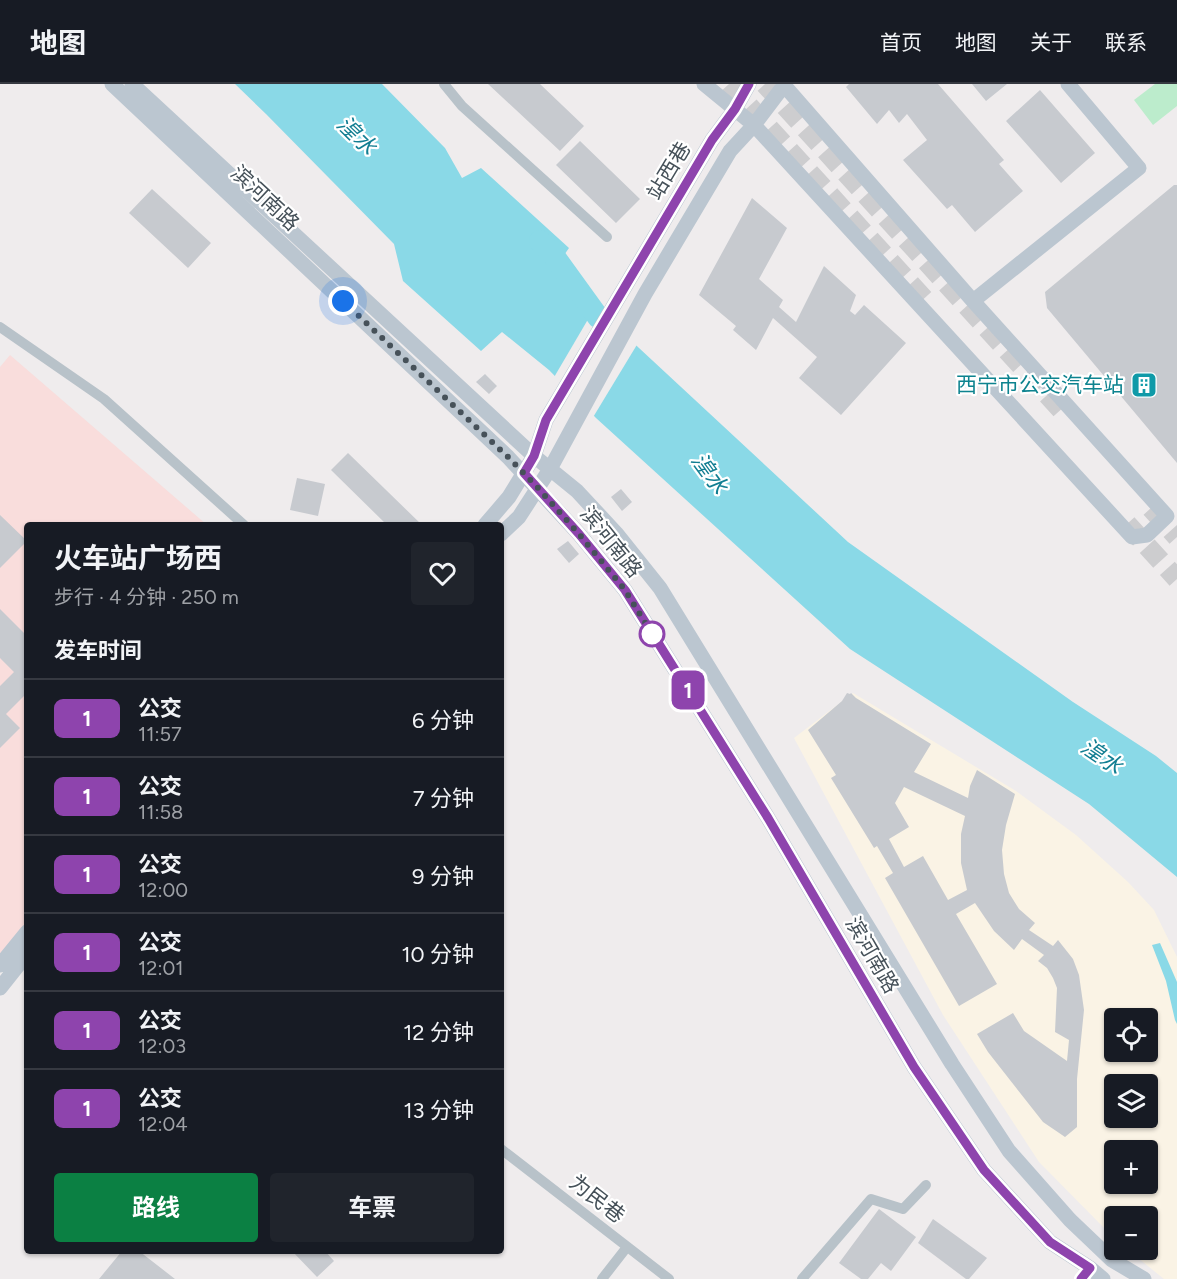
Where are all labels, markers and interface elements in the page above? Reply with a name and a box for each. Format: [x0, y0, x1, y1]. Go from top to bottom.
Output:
text: 地图 [30, 26, 86, 60]
text: 首页 [880, 30, 922, 55]
text: 地图 [955, 30, 997, 55]
text: 关于 [1030, 30, 1072, 55]
text: 联系 [1105, 30, 1147, 55]
water label: 湟水 [331, 110, 383, 161]
street label: 站西巷 [642, 137, 696, 204]
street label: 滨河南路 [226, 160, 305, 235]
your location [328, 286, 358, 316]
building icon: 西宁市公交汽车站 [1129, 370, 1159, 400]
place label: 西宁市公交汽车站 [956, 372, 1124, 397]
water label: 湟水 [686, 448, 734, 500]
street label: 滨河南路 [575, 501, 648, 582]
text: 火车站广场西 [54, 541, 222, 575]
button: heart [411, 542, 474, 605]
text: 步行 · 4 分钟 · 250 m [54, 585, 239, 609]
unlabelled marker [639, 621, 665, 647]
text: 发车时间 [54, 637, 142, 664]
line badge: 1 [668, 670, 708, 710]
text: 1 [684, 678, 692, 703]
text: 公交 [138, 695, 182, 722]
text: 1 [83, 706, 91, 731]
text: 6 分钟 [412, 707, 474, 734]
text: 11:57 [138, 722, 182, 746]
water label: 湟水 [1076, 733, 1128, 780]
text: 公交 [138, 773, 182, 800]
text: 1 [83, 784, 91, 809]
text: 7 分钟 [413, 785, 474, 812]
text: 11:58 [138, 800, 183, 824]
text: 公交 [138, 851, 182, 878]
text: 1 [83, 862, 91, 887]
text: 9 分钟 [412, 863, 474, 890]
text: 12:00 [138, 878, 188, 902]
street label: 滨河南路 [841, 912, 904, 997]
text: 公交 [138, 929, 182, 956]
text: 1 [83, 940, 91, 965]
text: 10 分钟 [401, 941, 474, 968]
text: 12:01 [138, 956, 184, 980]
text: 公交 [138, 1007, 182, 1034]
map controls [1104, 1008, 1158, 1260]
button: locate [1104, 1008, 1158, 1062]
text: 1 [83, 1018, 91, 1043]
text: 12 分钟 [403, 1019, 474, 1046]
text: 12:03 [138, 1034, 186, 1058]
button: layers [1104, 1074, 1158, 1128]
text: 公交 [138, 1085, 182, 1112]
text: 1 [83, 1096, 91, 1121]
text: 13 分钟 [404, 1097, 474, 1124]
text: 12:04 [138, 1112, 188, 1136]
button: + [1104, 1140, 1158, 1194]
street label: 为民巷 [565, 1169, 630, 1228]
button: 路线 [54, 1173, 258, 1242]
button: 车票 [270, 1173, 474, 1242]
button: − [1104, 1206, 1158, 1260]

